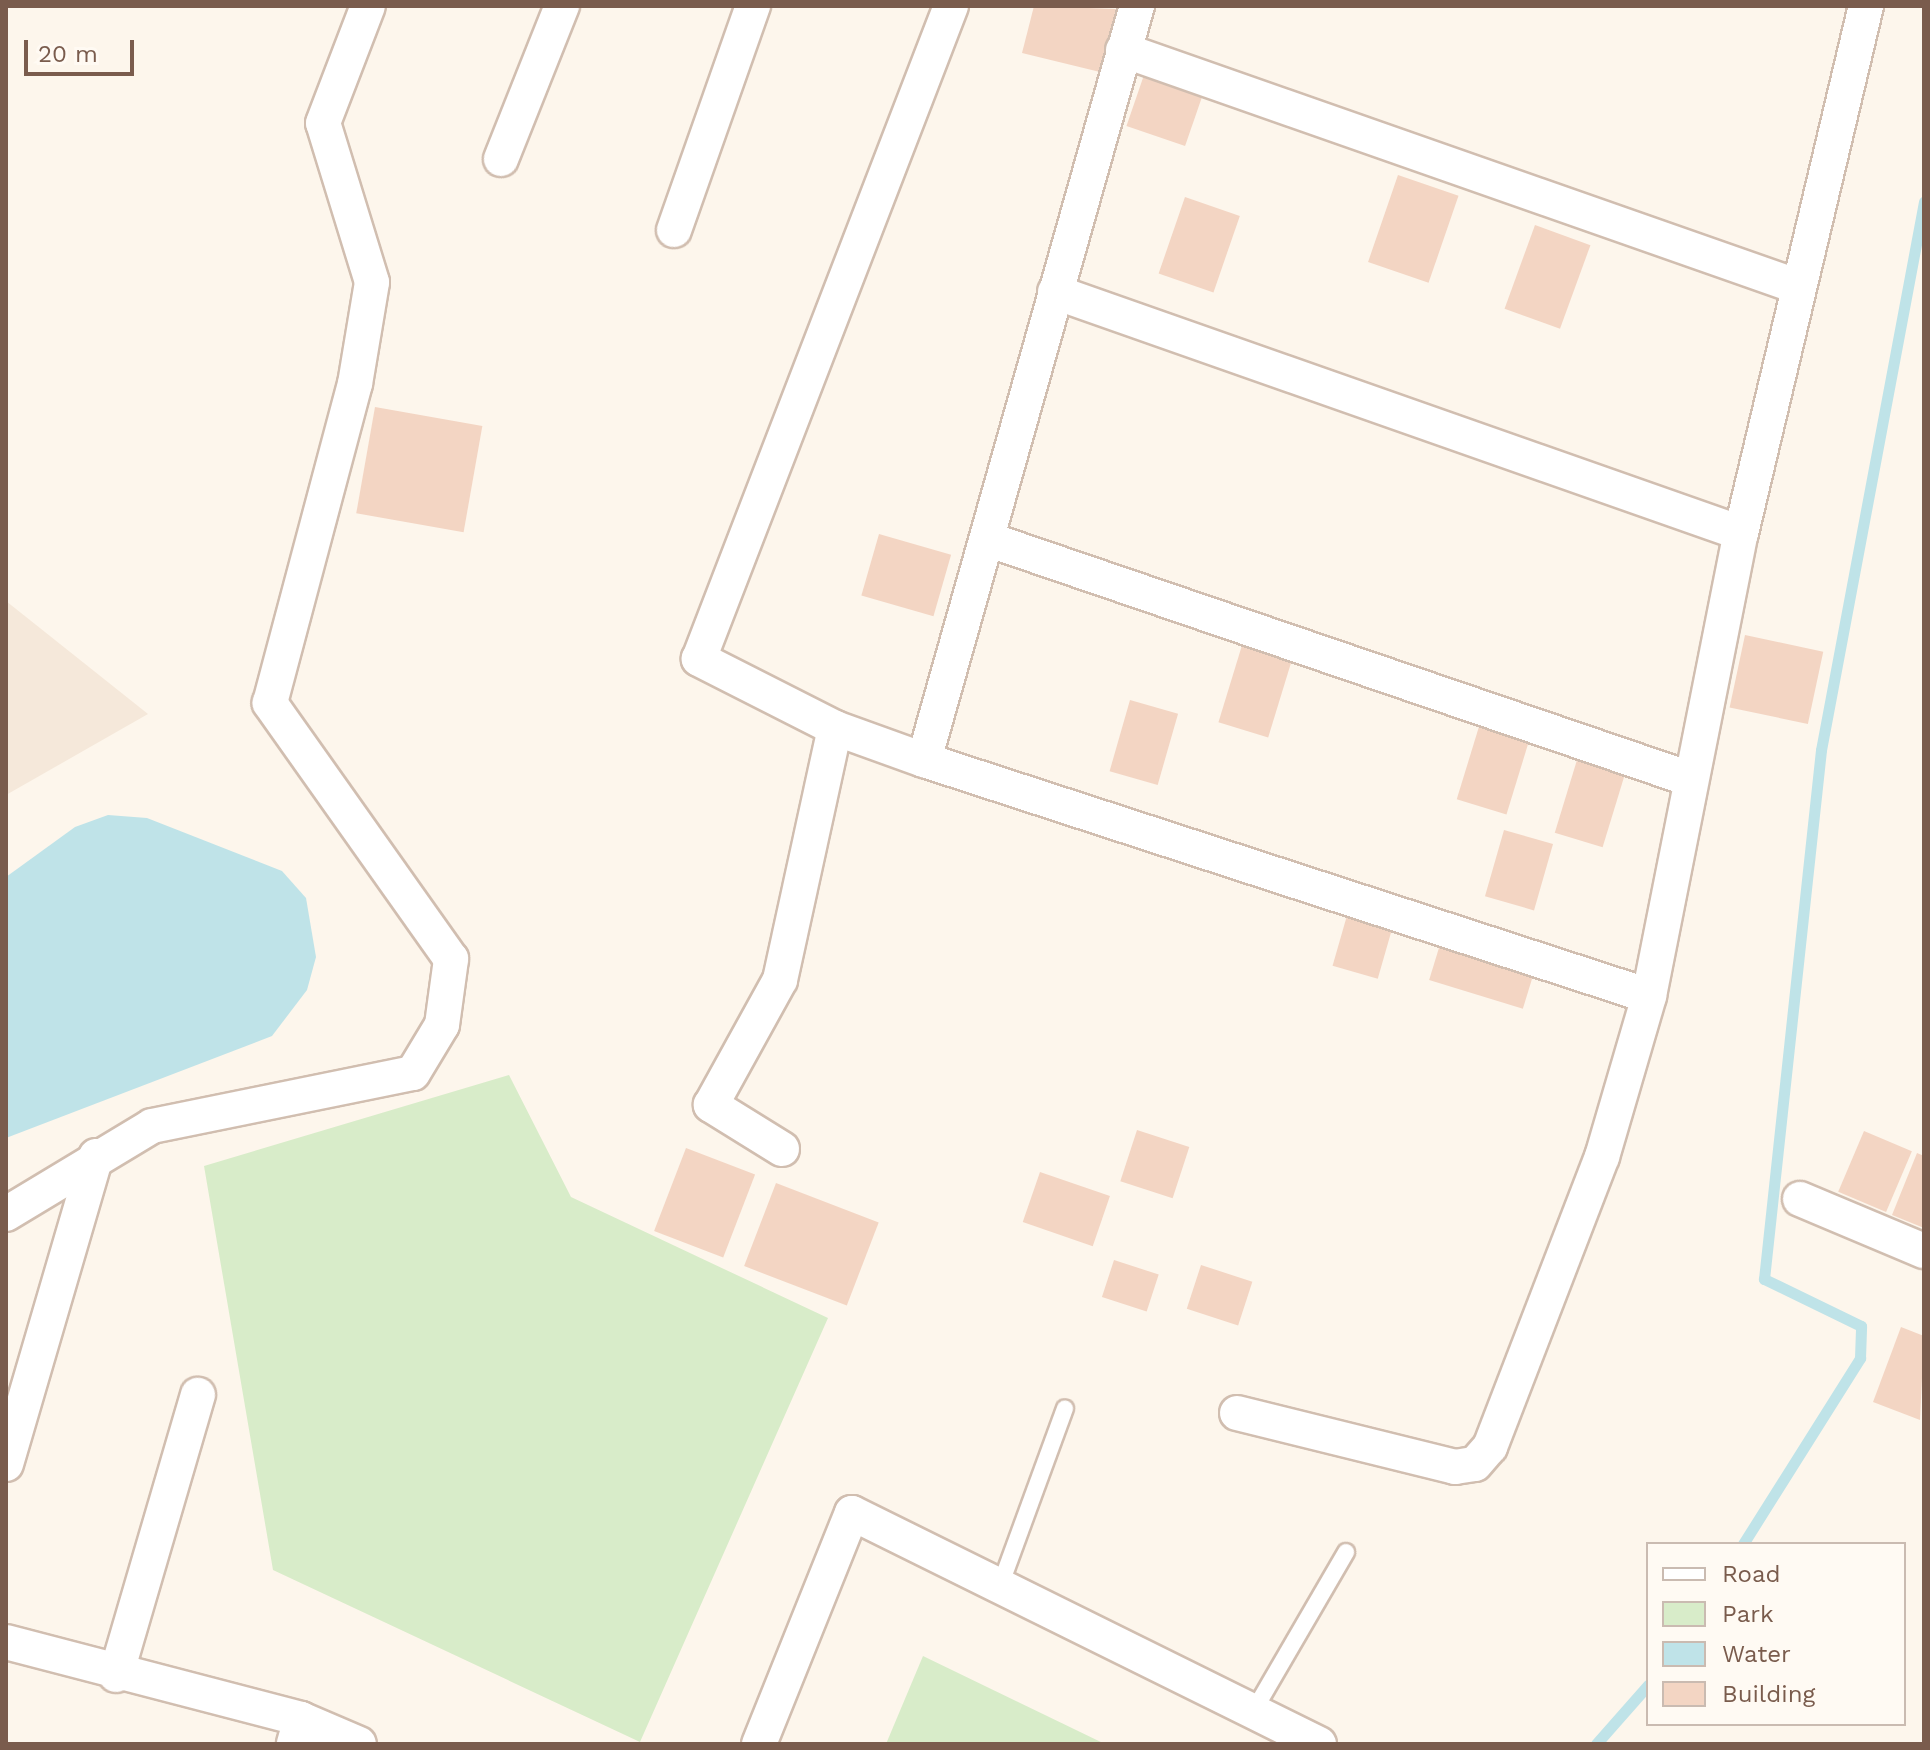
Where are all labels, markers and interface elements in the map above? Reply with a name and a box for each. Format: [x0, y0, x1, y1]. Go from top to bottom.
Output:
scale bar [28, 24, 138, 74]
text: 20 m [38, 40, 98, 68]
legend [1646, 1542, 1906, 1726]
text: Road [1722, 1560, 1781, 1588]
text: Park [1722, 1600, 1774, 1628]
text: Water [1722, 1640, 1791, 1668]
text: Building [1722, 1680, 1815, 1708]

